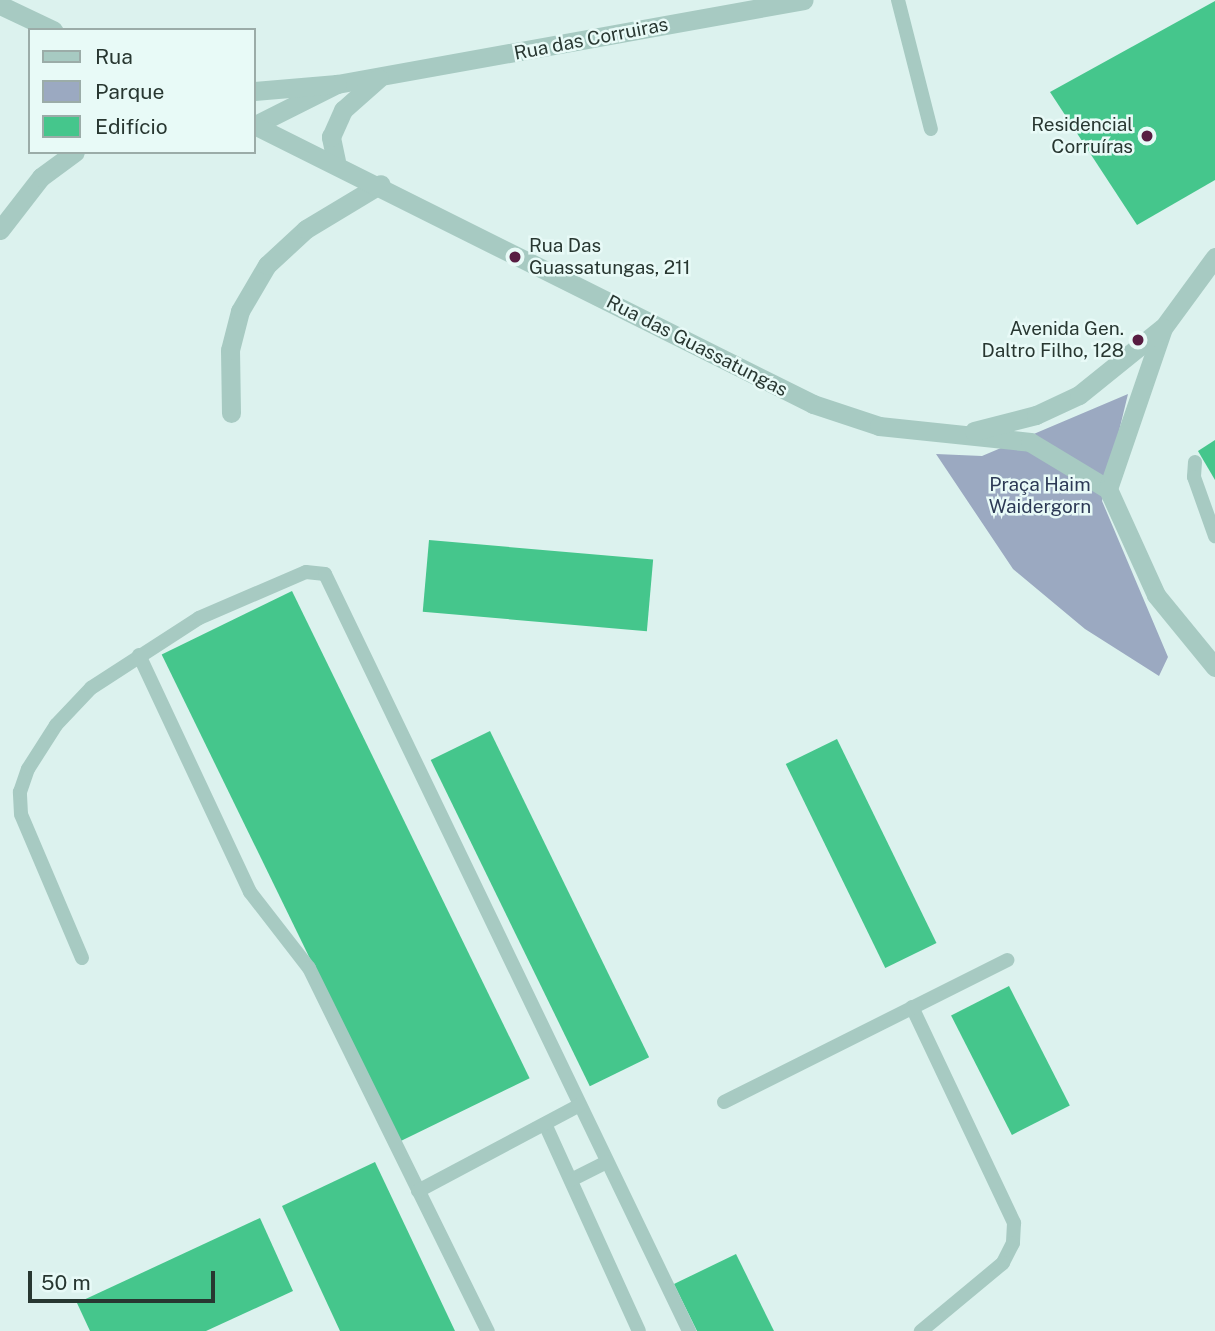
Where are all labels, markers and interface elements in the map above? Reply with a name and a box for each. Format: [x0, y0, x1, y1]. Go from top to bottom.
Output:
street label: Rua das Corruiras [512, 13, 670, 65]
legend [28, 28, 256, 154]
text: Rua [95, 44, 133, 69]
text: Parque [95, 79, 164, 104]
text: Edifício [95, 114, 168, 139]
place label: Residencial Corruíras [1031, 114, 1133, 158]
marker: Residencial Corruíras [1139, 128, 1155, 144]
place label: Rua Das Guassatungas, 211 [529, 235, 691, 279]
marker: Rua Das Guassatungas, 211 [507, 249, 523, 265]
street label: Rua das Guassatungas [603, 290, 791, 402]
place label: Avenida Gen. Daltro Filho, 128 [981, 318, 1124, 362]
marker: Avenida Gen. Daltro Filho, 128 [1130, 332, 1146, 348]
park label: Praça Haim Waidergorn [989, 474, 1091, 518]
scale bar [32, 1258, 219, 1302]
text: 50 m [41, 1270, 91, 1295]

